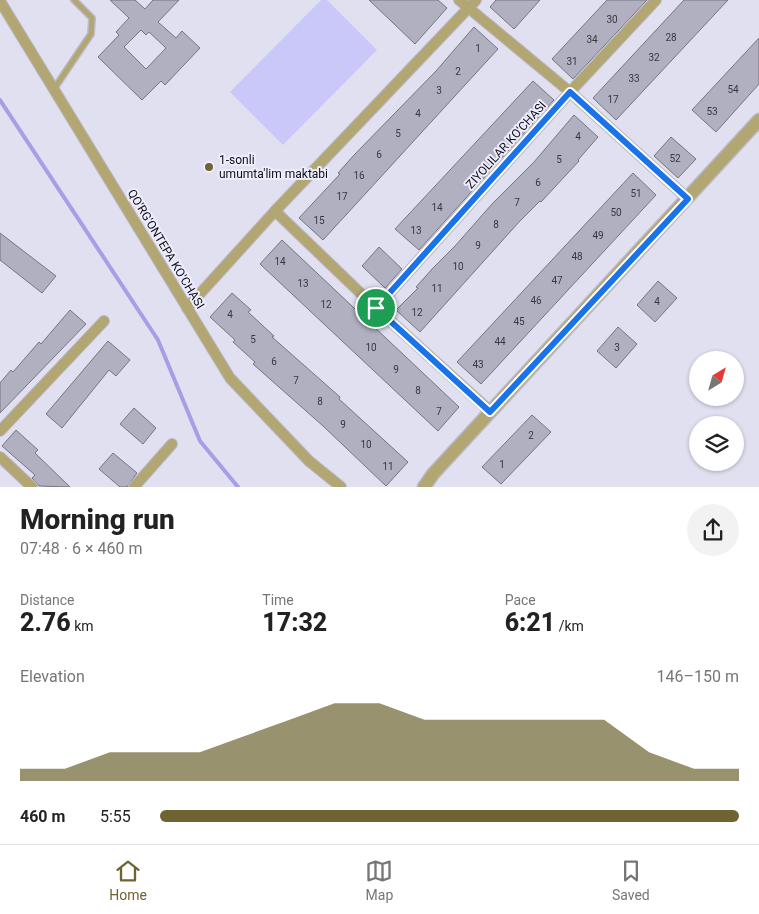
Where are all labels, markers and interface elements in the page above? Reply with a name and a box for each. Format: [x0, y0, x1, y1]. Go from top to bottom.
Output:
house number: 30 [606, 14, 618, 25]
house number: 28 [665, 32, 677, 43]
house number: 34 [586, 34, 598, 45]
house number: 1 [475, 43, 481, 54]
house number: 32 [648, 52, 660, 63]
house number: 31 [566, 56, 578, 67]
house number: 2 [455, 66, 461, 77]
house number: 33 [628, 73, 640, 84]
house number: 54 [727, 84, 739, 95]
house number: 3 [436, 85, 442, 96]
house number: 17 [607, 94, 619, 105]
street label: ZIYOLILAR KO'CHASI [463, 99, 549, 191]
house number: 53 [706, 106, 718, 117]
house number: 4 [415, 108, 421, 119]
house number: 5 [395, 128, 401, 139]
house number: 4 [575, 131, 581, 142]
house number: 6 [376, 149, 382, 160]
place label: 1-sonli umumta'lim maktabi [219, 153, 328, 181]
house number: 52 [669, 153, 681, 164]
house number: 5 [556, 154, 562, 165]
marker: 1-sonli umumta'lim maktabi [203, 161, 215, 173]
house number: 16 [353, 170, 365, 181]
house number: 6 [535, 177, 541, 188]
street label: QO'RG'ONTEPA KO'CHASI [125, 187, 207, 311]
house number: 51 [630, 188, 642, 199]
house number: 17 [336, 191, 348, 202]
house number: 7 [514, 197, 520, 208]
house number: 14 [431, 202, 443, 213]
house number: 50 [610, 207, 622, 218]
house number: 15 [313, 215, 325, 226]
house number: 8 [493, 219, 499, 230]
house number: 13 [410, 225, 422, 236]
house number: 49 [592, 230, 604, 241]
house number: 9 [475, 240, 481, 251]
house number: 48 [571, 251, 583, 262]
house number: 14 [274, 256, 286, 267]
house number: 10 [452, 261, 464, 272]
house number: 47 [551, 275, 563, 286]
house number: 13 [297, 278, 309, 289]
house number: 11 [431, 283, 443, 294]
pin [355, 287, 397, 329]
icon: arrive [362, 294, 390, 322]
house number: 46 [530, 295, 542, 306]
house number: 4 [654, 296, 660, 307]
house number: 12 [320, 299, 332, 310]
house number: 12 [411, 307, 423, 318]
house number: 4 [227, 309, 233, 320]
house number: 45 [513, 316, 525, 327]
house number: 5 [250, 334, 256, 345]
house number: 44 [494, 336, 506, 347]
house number: 10 [365, 342, 377, 353]
house number: 3 [614, 342, 620, 353]
north arrow [689, 351, 744, 406]
map controls [689, 351, 744, 471]
house number: 6 [271, 356, 277, 367]
house number: 43 [472, 359, 484, 370]
house number: 9 [393, 364, 399, 375]
house number: 7 [293, 375, 299, 386]
house number: 8 [415, 385, 421, 396]
house number: 8 [317, 396, 323, 407]
house number: 7 [436, 406, 442, 417]
button: layers [689, 416, 744, 471]
house number: 9 [340, 419, 346, 430]
house number: 2 [528, 430, 534, 441]
house number: 10 [360, 439, 372, 450]
house number: 1 [499, 459, 505, 470]
house number: 11 [382, 461, 394, 472]
text: Morning run [20, 503, 175, 536]
button: share [687, 504, 739, 556]
text: 07:48 · 6 × 460 m [20, 539, 142, 558]
text: Distance [20, 592, 75, 608]
text: Time [262, 592, 294, 608]
text: Pace [505, 592, 536, 608]
text: 2.76 [20, 608, 71, 637]
text: 17:32 [262, 608, 327, 637]
text: 6:21 [505, 608, 555, 637]
text: km [71, 618, 94, 634]
text: /km [555, 618, 584, 634]
text: Elevation [20, 667, 85, 686]
text: 146–150 m [657, 667, 739, 686]
text: 460 m [20, 807, 65, 826]
text: 5:55 [100, 807, 131, 826]
tab: Home [109, 857, 147, 903]
tab: Map [365, 857, 393, 903]
tab: Saved [612, 857, 650, 903]

